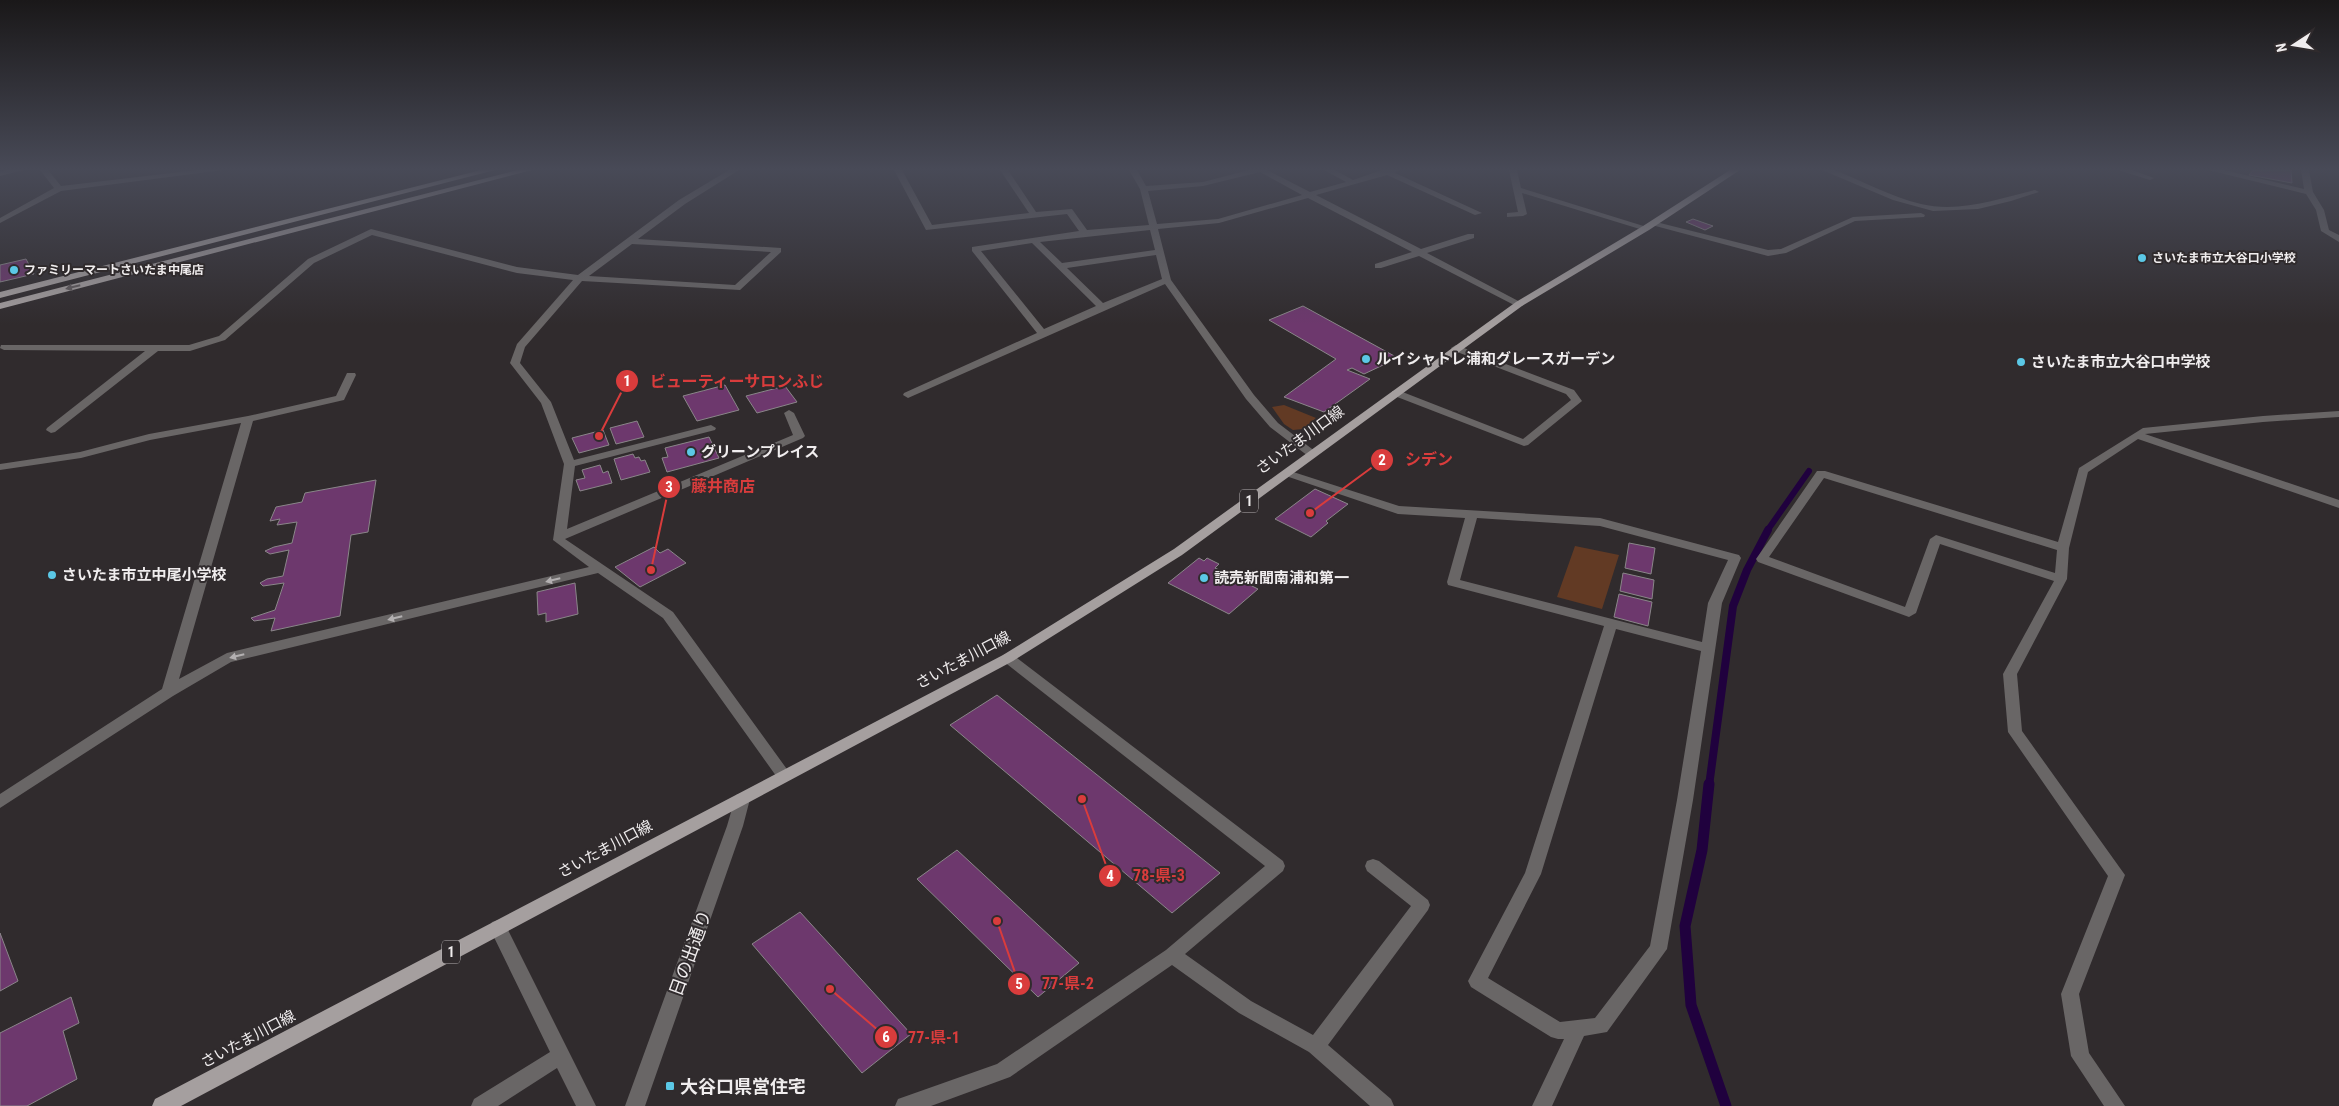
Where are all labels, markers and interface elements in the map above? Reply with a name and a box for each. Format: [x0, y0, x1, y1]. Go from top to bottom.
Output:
north arrow [2269, 20, 2319, 70]
text: N [2273, 42, 2290, 54]
place label: さいたま市立大谷口小学校 [2152, 251, 2296, 265]
marker: さいたま市立大谷口小学校 [2136, 252, 2148, 264]
place label: ファミリーマートさいたま中尾店 [24, 263, 204, 277]
marker: ファミリーマートさいたま中尾店 [8, 264, 20, 276]
one-way arrow [66, 283, 81, 291]
place label: ルイシャトレ浦和グレースガーデン [1376, 350, 1615, 368]
marker: ルイシャトレ浦和グレースガーデン [1360, 353, 1372, 365]
place label: さいたま市立大谷口中学校 [2031, 353, 2211, 371]
marker: さいたま市立大谷口中学校 [2015, 356, 2027, 368]
callout: ビューティーサロンふじ [614, 366, 835, 397]
text: 1 [623, 372, 631, 390]
text: ビューティーサロンふじ [650, 372, 824, 391]
street label: さいたま川口線 [1252, 402, 1348, 478]
place label: グリーンプレイス [701, 443, 819, 461]
callout: シデン [1370, 444, 1463, 475]
marker: グリーンプレイス [685, 446, 697, 458]
text: シデン [1405, 450, 1453, 469]
text: 2 [1378, 451, 1386, 469]
callout: 藤井商店 [656, 471, 765, 502]
text: 藤井商店 [691, 477, 755, 496]
text: 3 [665, 478, 673, 496]
road number: 1 [1240, 490, 1258, 512]
place label: さいたま市立中尾小学校 [62, 566, 227, 584]
marker: さいたま市立中尾小学校 [46, 569, 58, 581]
place label: 読売新聞南浦和第一 [1214, 569, 1349, 587]
marker: 読売新聞南浦和第一 [1198, 572, 1210, 584]
one-way arrow [546, 576, 561, 584]
one-way arrow [388, 614, 403, 622]
street label: さいたま川口線 [913, 628, 1013, 692]
one-way arrow [230, 652, 245, 660]
street label: さいたま川口線 [555, 817, 655, 881]
callout: 78-県-3 [1098, 860, 1194, 891]
text: 78-県-3 [1133, 866, 1185, 885]
text: 4 [1106, 867, 1114, 885]
street label: 日の出通り [665, 907, 715, 999]
road number: 1 [442, 940, 460, 964]
callout: 77-県-2 [1007, 968, 1103, 999]
text: 77-県-2 [1042, 974, 1094, 993]
text: 5 [1015, 975, 1023, 993]
street label: さいたま川口線 [198, 1007, 298, 1071]
callout: 77-県-1 [873, 1021, 970, 1052]
text: 6 [882, 1028, 890, 1046]
text: 77-県-1 [908, 1028, 960, 1047]
place label: 大谷口県営住宅 [680, 1076, 806, 1097]
marker: 大谷口県営住宅 [664, 1080, 676, 1092]

